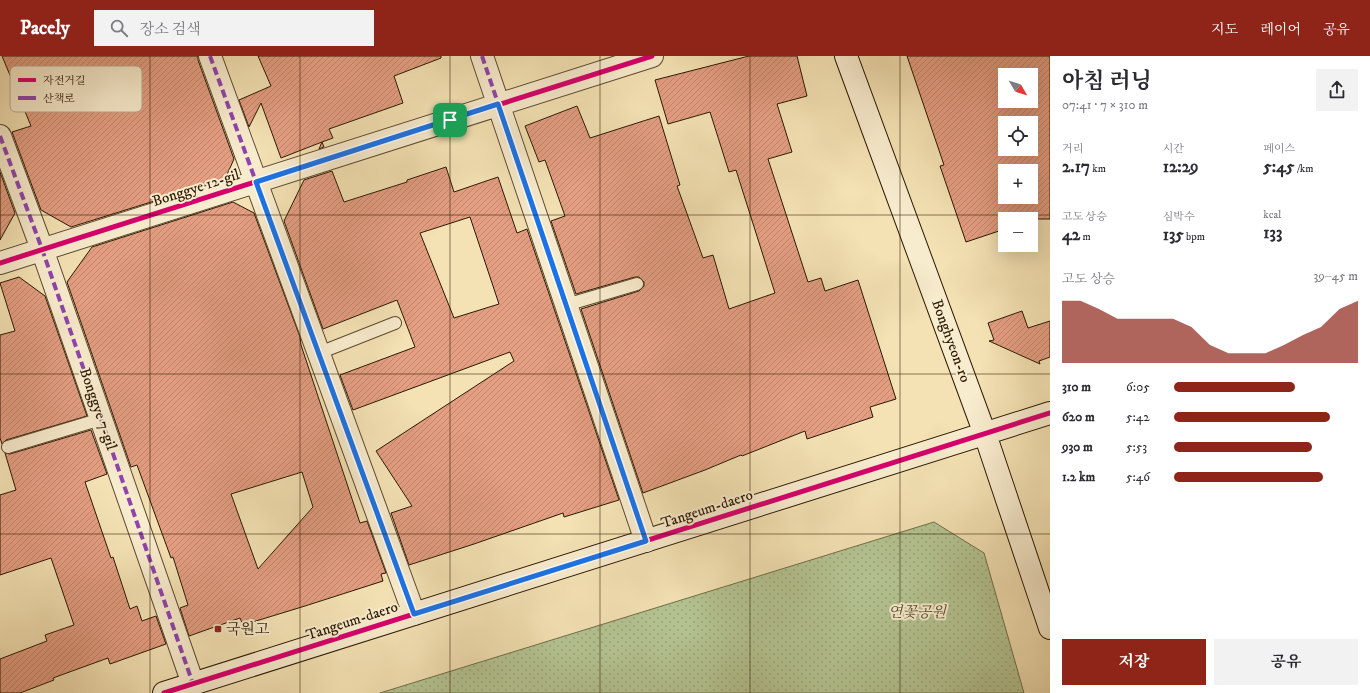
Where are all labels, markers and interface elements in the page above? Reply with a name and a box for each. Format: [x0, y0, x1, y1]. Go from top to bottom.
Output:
search box [94, 10, 374, 46]
text: Pacely [20, 17, 70, 40]
icon: search [108, 17, 130, 39]
text: 장소 검색 [140, 20, 201, 39]
text: 지도 [1211, 21, 1238, 39]
text: 레이어 [1260, 21, 1301, 39]
text: 공유 [1323, 21, 1350, 39]
legend [10, 66, 142, 112]
north arrow [998, 68, 1038, 108]
map controls [998, 68, 1038, 252]
text: 아침 러닝 [1062, 68, 1152, 95]
button: share [1316, 69, 1358, 111]
text: 자전거길 [43, 74, 86, 88]
text: 산책로 [43, 92, 75, 106]
text: 07:41 · 7 × 310 m [1062, 97, 1148, 113]
pin [433, 103, 467, 137]
icon: arrive [439, 109, 461, 131]
button: locate [998, 116, 1038, 156]
text: 거리 [1062, 142, 1083, 156]
text: 시간 [1163, 142, 1184, 156]
text: 페이스 [1263, 142, 1295, 156]
text: 2.17 [1062, 156, 1090, 178]
text: 12:29 [1163, 156, 1199, 178]
text: 5:45 [1263, 156, 1294, 178]
text: km [1090, 162, 1106, 176]
text: /km [1294, 162, 1313, 176]
button: + [998, 164, 1038, 204]
street label: Bonggye 12-gil [150, 165, 242, 211]
text: kcal [1263, 208, 1281, 222]
text: 고도 상승 [1062, 210, 1107, 224]
text: 심박수 [1163, 210, 1195, 224]
button: − [998, 212, 1038, 252]
text: 133 [1263, 222, 1282, 244]
text: 42 [1062, 224, 1080, 246]
text: 135 [1163, 224, 1184, 246]
text: m [1080, 230, 1091, 244]
text: bpm [1184, 230, 1205, 244]
text: 39–45 m [1313, 268, 1358, 284]
text: 고도 상승 [1062, 271, 1115, 287]
street label: Bonghyeon-ro [927, 297, 975, 385]
street label: Bonggye 7-gil [75, 365, 121, 453]
text: 310 m [1062, 379, 1091, 395]
text: 6:05 [1126, 379, 1150, 395]
text: 620 m [1062, 409, 1095, 425]
text: 5:42 [1126, 409, 1150, 425]
text: 930 m [1062, 439, 1093, 455]
text: 5:53 [1126, 439, 1147, 455]
text: 1.2 km [1062, 469, 1095, 485]
text: 5:46 [1126, 469, 1150, 485]
street label: Tangeum-daero [659, 485, 755, 533]
street label: Tangeum-daero [304, 597, 400, 645]
park label: 연꽃공원 [888, 603, 947, 622]
place label: 국원고 [226, 620, 270, 639]
marker: 국원고 [213, 624, 223, 634]
button: 저장 [1062, 639, 1206, 685]
button: 공유 [1214, 639, 1358, 685]

